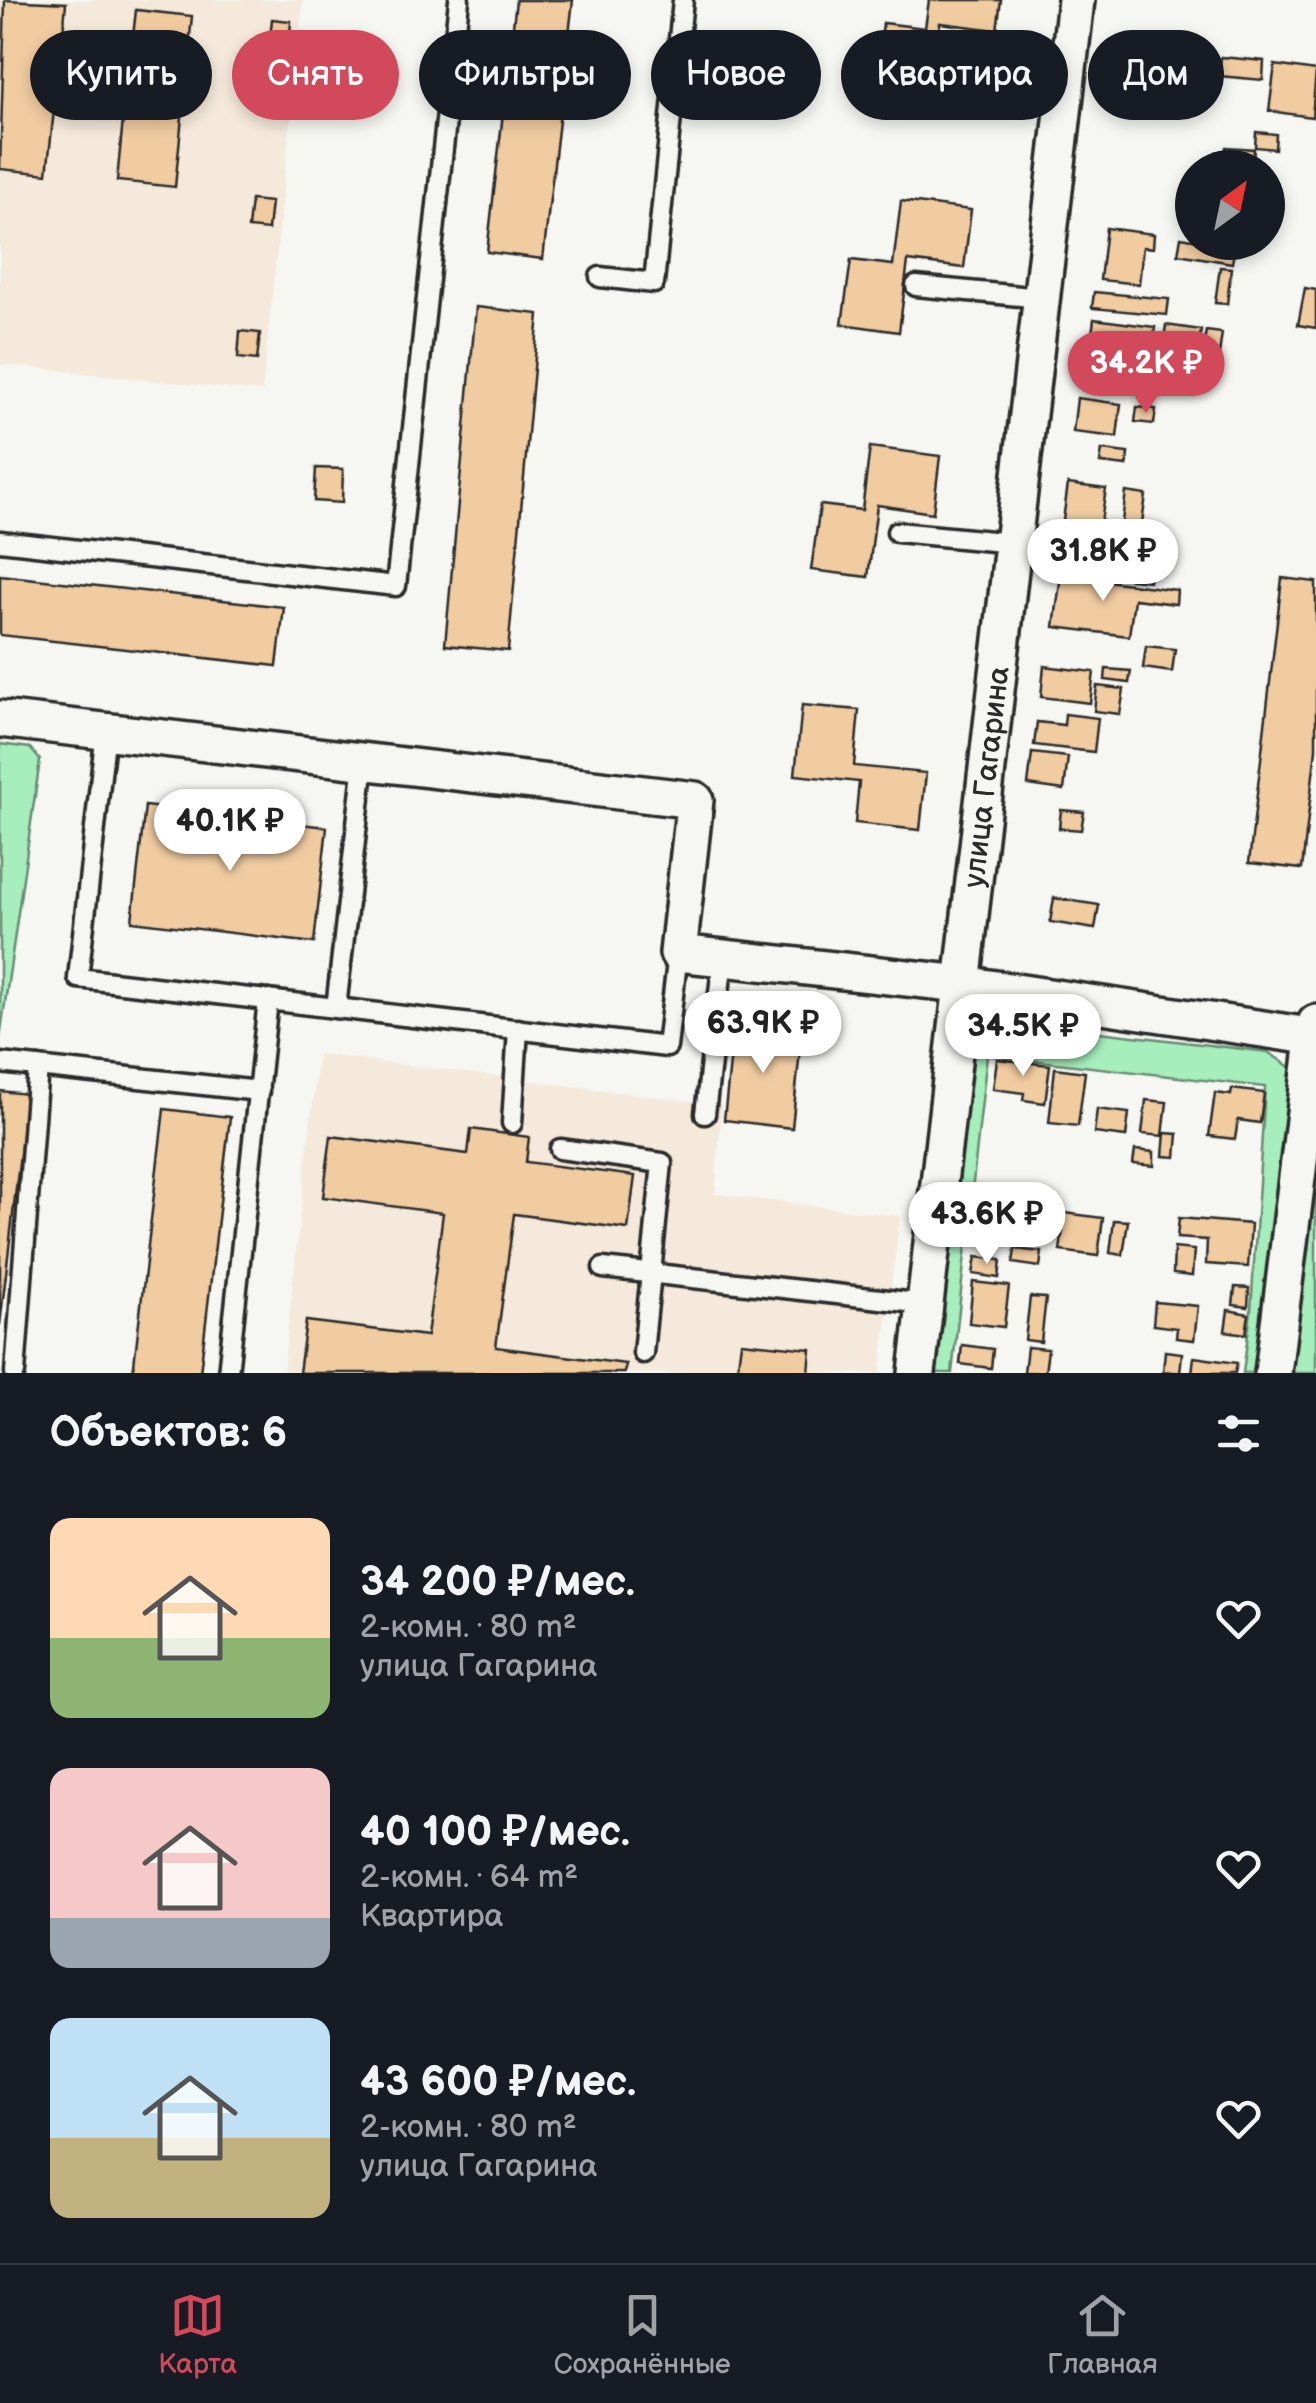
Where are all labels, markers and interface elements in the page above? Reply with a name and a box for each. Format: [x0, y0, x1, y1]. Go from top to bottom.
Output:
chip: Купить [30, 30, 212, 120]
chip: Снять [232, 30, 399, 120]
chip: Фильтры [419, 30, 631, 120]
chip: Новое [651, 30, 821, 120]
chip: Квартира [841, 30, 1068, 120]
chip: Дом [1088, 30, 1224, 120]
north arrow [1175, 150, 1285, 260]
map controls [1175, 150, 1285, 260]
pin: 34.2K ₽ [1054, 331, 1238, 416]
text: 34.2K ₽ [1090, 344, 1202, 383]
pin: 31.8K ₽ [1011, 519, 1195, 604]
text: 31.8K ₽ [1049, 532, 1157, 571]
street label: улица Гагарина [956, 664, 1018, 890]
pin: 40.1K ₽ [138, 789, 322, 874]
text: 40.1K ₽ [176, 802, 284, 841]
pin: 63.9K ₽ [671, 991, 855, 1076]
pin: 34.5K ₽ [931, 994, 1115, 1079]
text: 63.9K ₽ [707, 1004, 819, 1043]
text: 34.5K ₽ [967, 1007, 1079, 1046]
pin: 43.6K ₽ [895, 1182, 1079, 1267]
text: 43.6K ₽ [931, 1195, 1044, 1234]
icon: filters [1211, 1406, 1266, 1461]
text: Объектов: 6 [50, 1408, 287, 1459]
text: 34 200 ₽/мес. [360, 1557, 635, 1608]
icon: home [130, 1558, 250, 1678]
icon: heart [1211, 1591, 1266, 1646]
text: 2-комн. · 80 m² [360, 1608, 576, 1647]
text: улица Гагарина [360, 1647, 597, 1686]
text: 40 100 ₽/мес. [360, 1807, 630, 1858]
icon: home [130, 1808, 250, 1928]
icon: heart [1211, 1841, 1266, 1896]
text: 2-комн. · 64 m² [360, 1858, 578, 1897]
text: Квартира [360, 1897, 503, 1936]
text: 43 600 ₽/мес. [360, 2057, 636, 2108]
icon: home [130, 2058, 250, 2178]
icon: heart [1211, 2091, 1266, 2146]
text: 2-комн. · 80 m² [360, 2108, 576, 2147]
text: улица Гагарина [360, 2147, 597, 2186]
tab: Карта [158, 2288, 237, 2381]
tab: Сохранённые [554, 2288, 731, 2381]
tab: Главная [1047, 2288, 1158, 2381]

